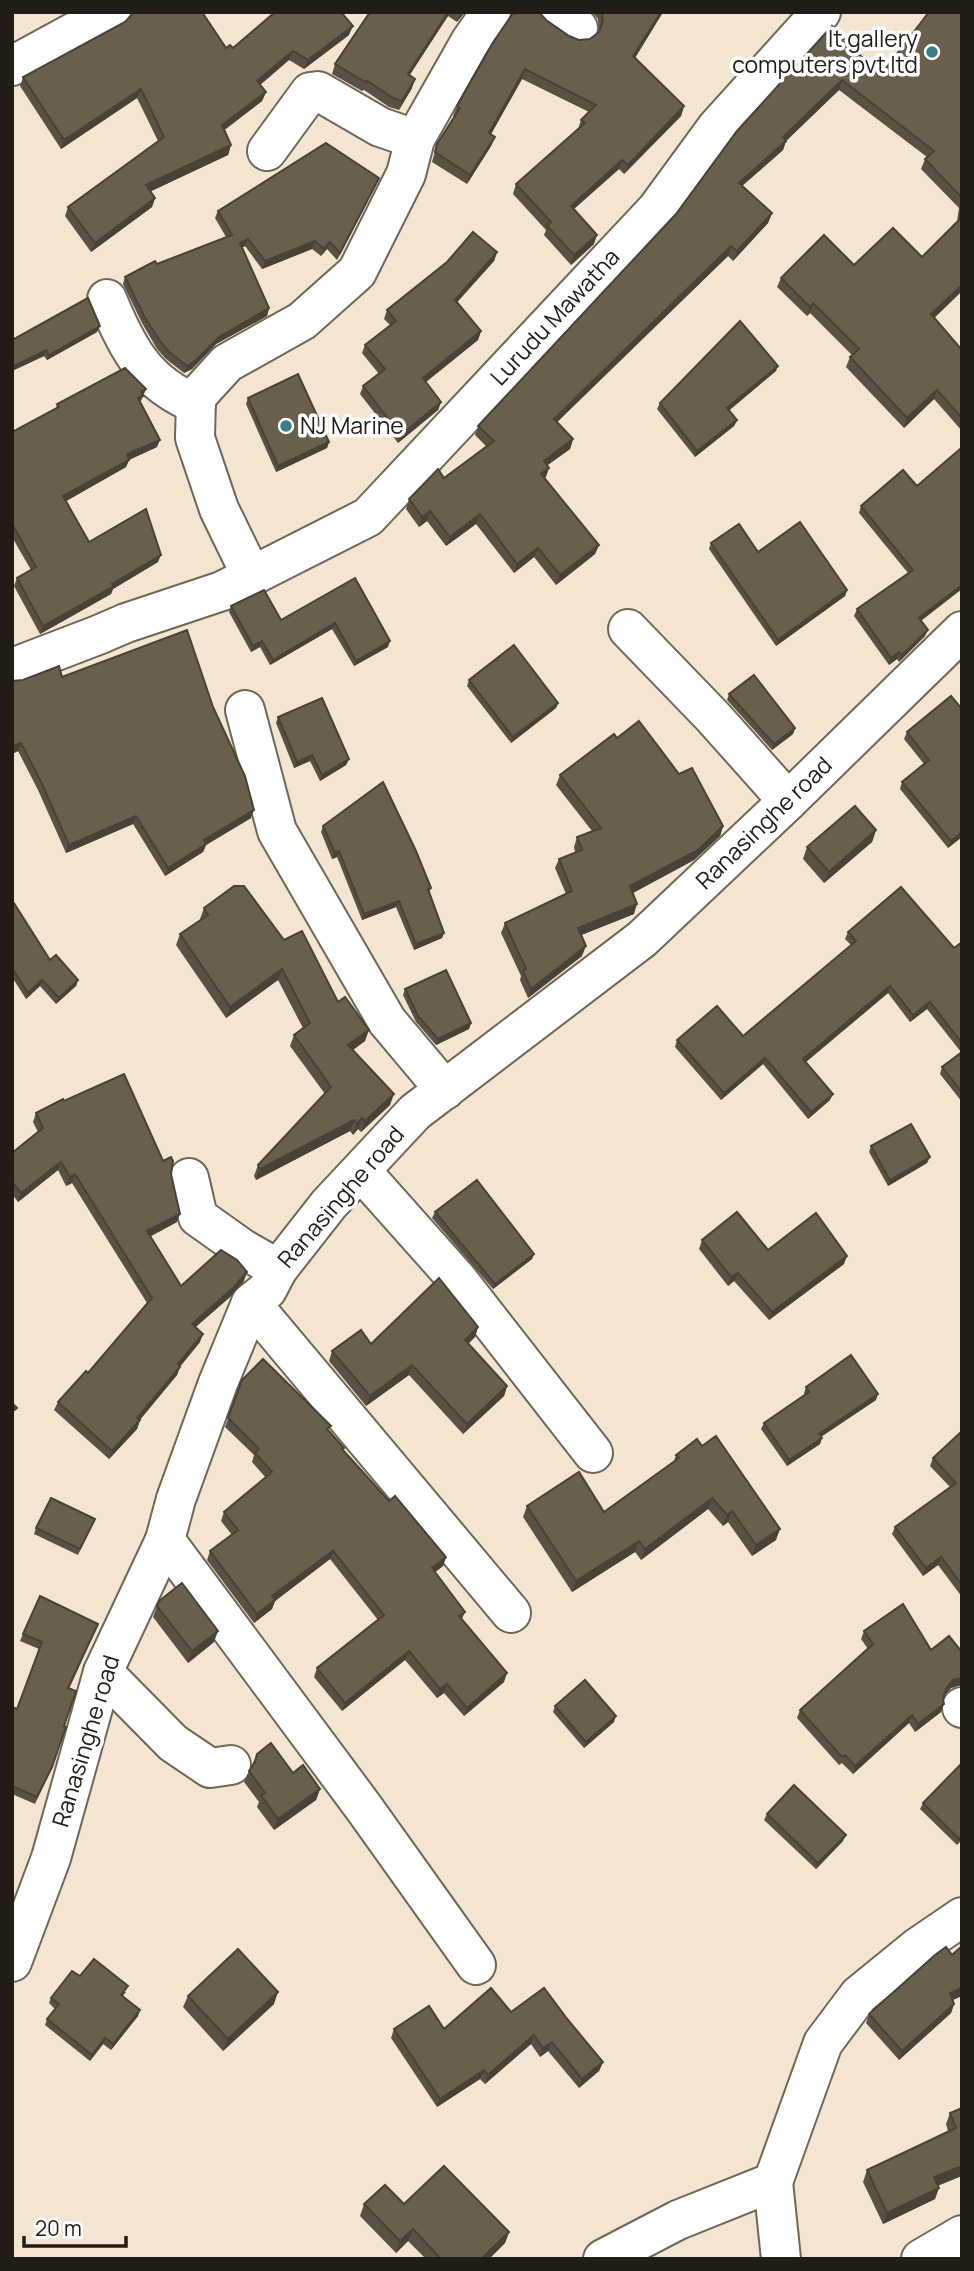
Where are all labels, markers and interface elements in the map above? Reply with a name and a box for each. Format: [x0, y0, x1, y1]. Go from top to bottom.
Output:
place label: It gallery computers pvt ltd [732, 22, 918, 80]
marker: It gallery computers pvt ltd [924, 44, 940, 60]
street label: Lurudu Mawatha [482, 241, 626, 392]
place label: NJ Marine [300, 409, 404, 441]
marker: NJ Marine [278, 418, 294, 434]
street label: Ranasinghe road [688, 749, 839, 896]
street label: Ranasinghe road [270, 1119, 411, 1274]
street label: Ranasinghe road [44, 1651, 126, 1831]
scale bar [24, 2204, 126, 2248]
text: 20 m [35, 2214, 82, 2242]

